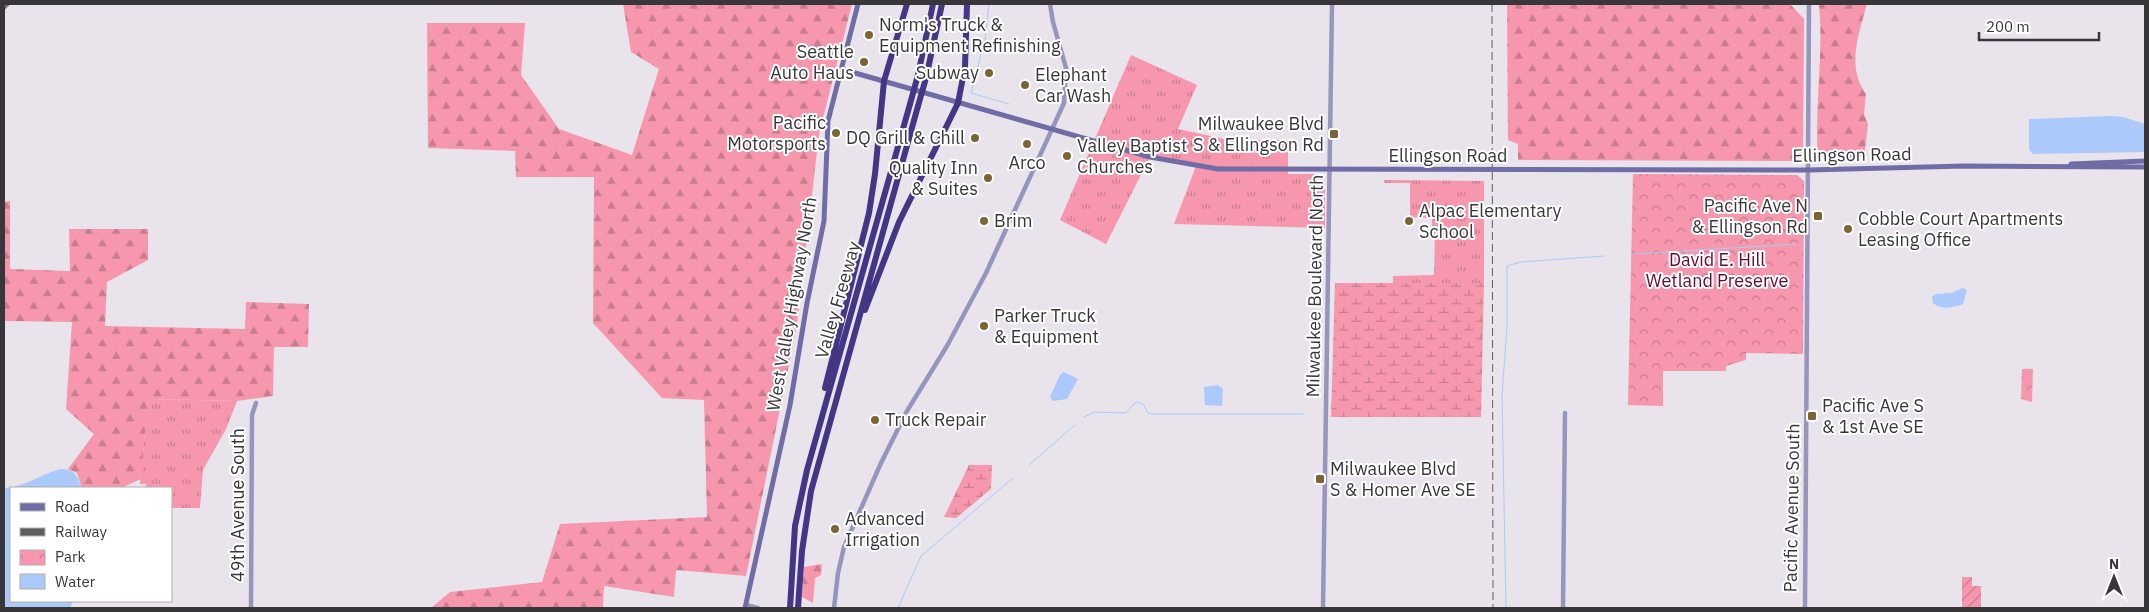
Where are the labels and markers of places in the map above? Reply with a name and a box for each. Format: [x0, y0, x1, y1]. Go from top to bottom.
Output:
place label: Norm's Truck & Equipment Refinishing [879, 13, 1061, 57]
marker: Norm's Truck & Equipment Refinishing [863, 29, 875, 41]
place label: Seattle Auto Haus [770, 40, 854, 84]
marker: Seattle Auto Haus [858, 56, 870, 68]
place label: Subway [916, 61, 979, 84]
place label: Elephant Car Wash [1035, 63, 1111, 107]
marker: Subway [983, 67, 995, 79]
marker: Elephant Car Wash [1019, 79, 1031, 91]
place label: Pacific Motorsports [727, 111, 826, 155]
place label: Milwaukee Blvd S & Ellingson Rd [1193, 112, 1324, 156]
place label: DQ Grill & Chill [846, 126, 965, 149]
marker: Pacific Motorsports [830, 127, 842, 139]
marker: Milwaukee Blvd S & Ellingson Rd [1328, 128, 1340, 140]
marker: DQ Grill & Chill [969, 132, 981, 144]
place label: Valley Baptist Churches [1077, 134, 1187, 178]
marker: Arco [1021, 138, 1033, 150]
marker: Valley Baptist Churches [1061, 150, 1073, 162]
place label: Arco [1008, 151, 1046, 174]
place label: Quality Inn & Suites [889, 156, 978, 200]
marker: Quality Inn & Suites [982, 172, 994, 184]
place label: Pacific Ave N & Ellingson Rd [1692, 194, 1808, 238]
place label: Alpac Elementary School [1419, 199, 1562, 243]
place label: Cobble Court Apartments Leasing Office [1858, 207, 2063, 251]
place label: Brim [994, 209, 1033, 232]
marker: Pacific Ave N & Ellingson Rd [1812, 210, 1824, 222]
marker: Brim [978, 215, 990, 227]
marker: Alpac Elementary School [1403, 215, 1415, 227]
marker: Cobble Court Apartments Leasing Office [1842, 223, 1854, 235]
place label: Parker Truck & Equipment [994, 304, 1099, 348]
marker: Parker Truck & Equipment [978, 320, 990, 332]
place label: Pacific Ave S & 1st Ave SE [1822, 394, 1924, 438]
place label: Truck Repair [885, 408, 987, 431]
marker: Pacific Ave S & 1st Ave SE [1806, 410, 1818, 422]
marker: Truck Repair [869, 414, 881, 426]
place label: Milwaukee Blvd S & Homer Ave SE [1330, 457, 1476, 501]
marker: Milwaukee Blvd S & Homer Ave SE [1314, 473, 1326, 485]
place label: Advanced Irrigation [845, 507, 925, 551]
marker: Advanced Irrigation [829, 523, 841, 535]

